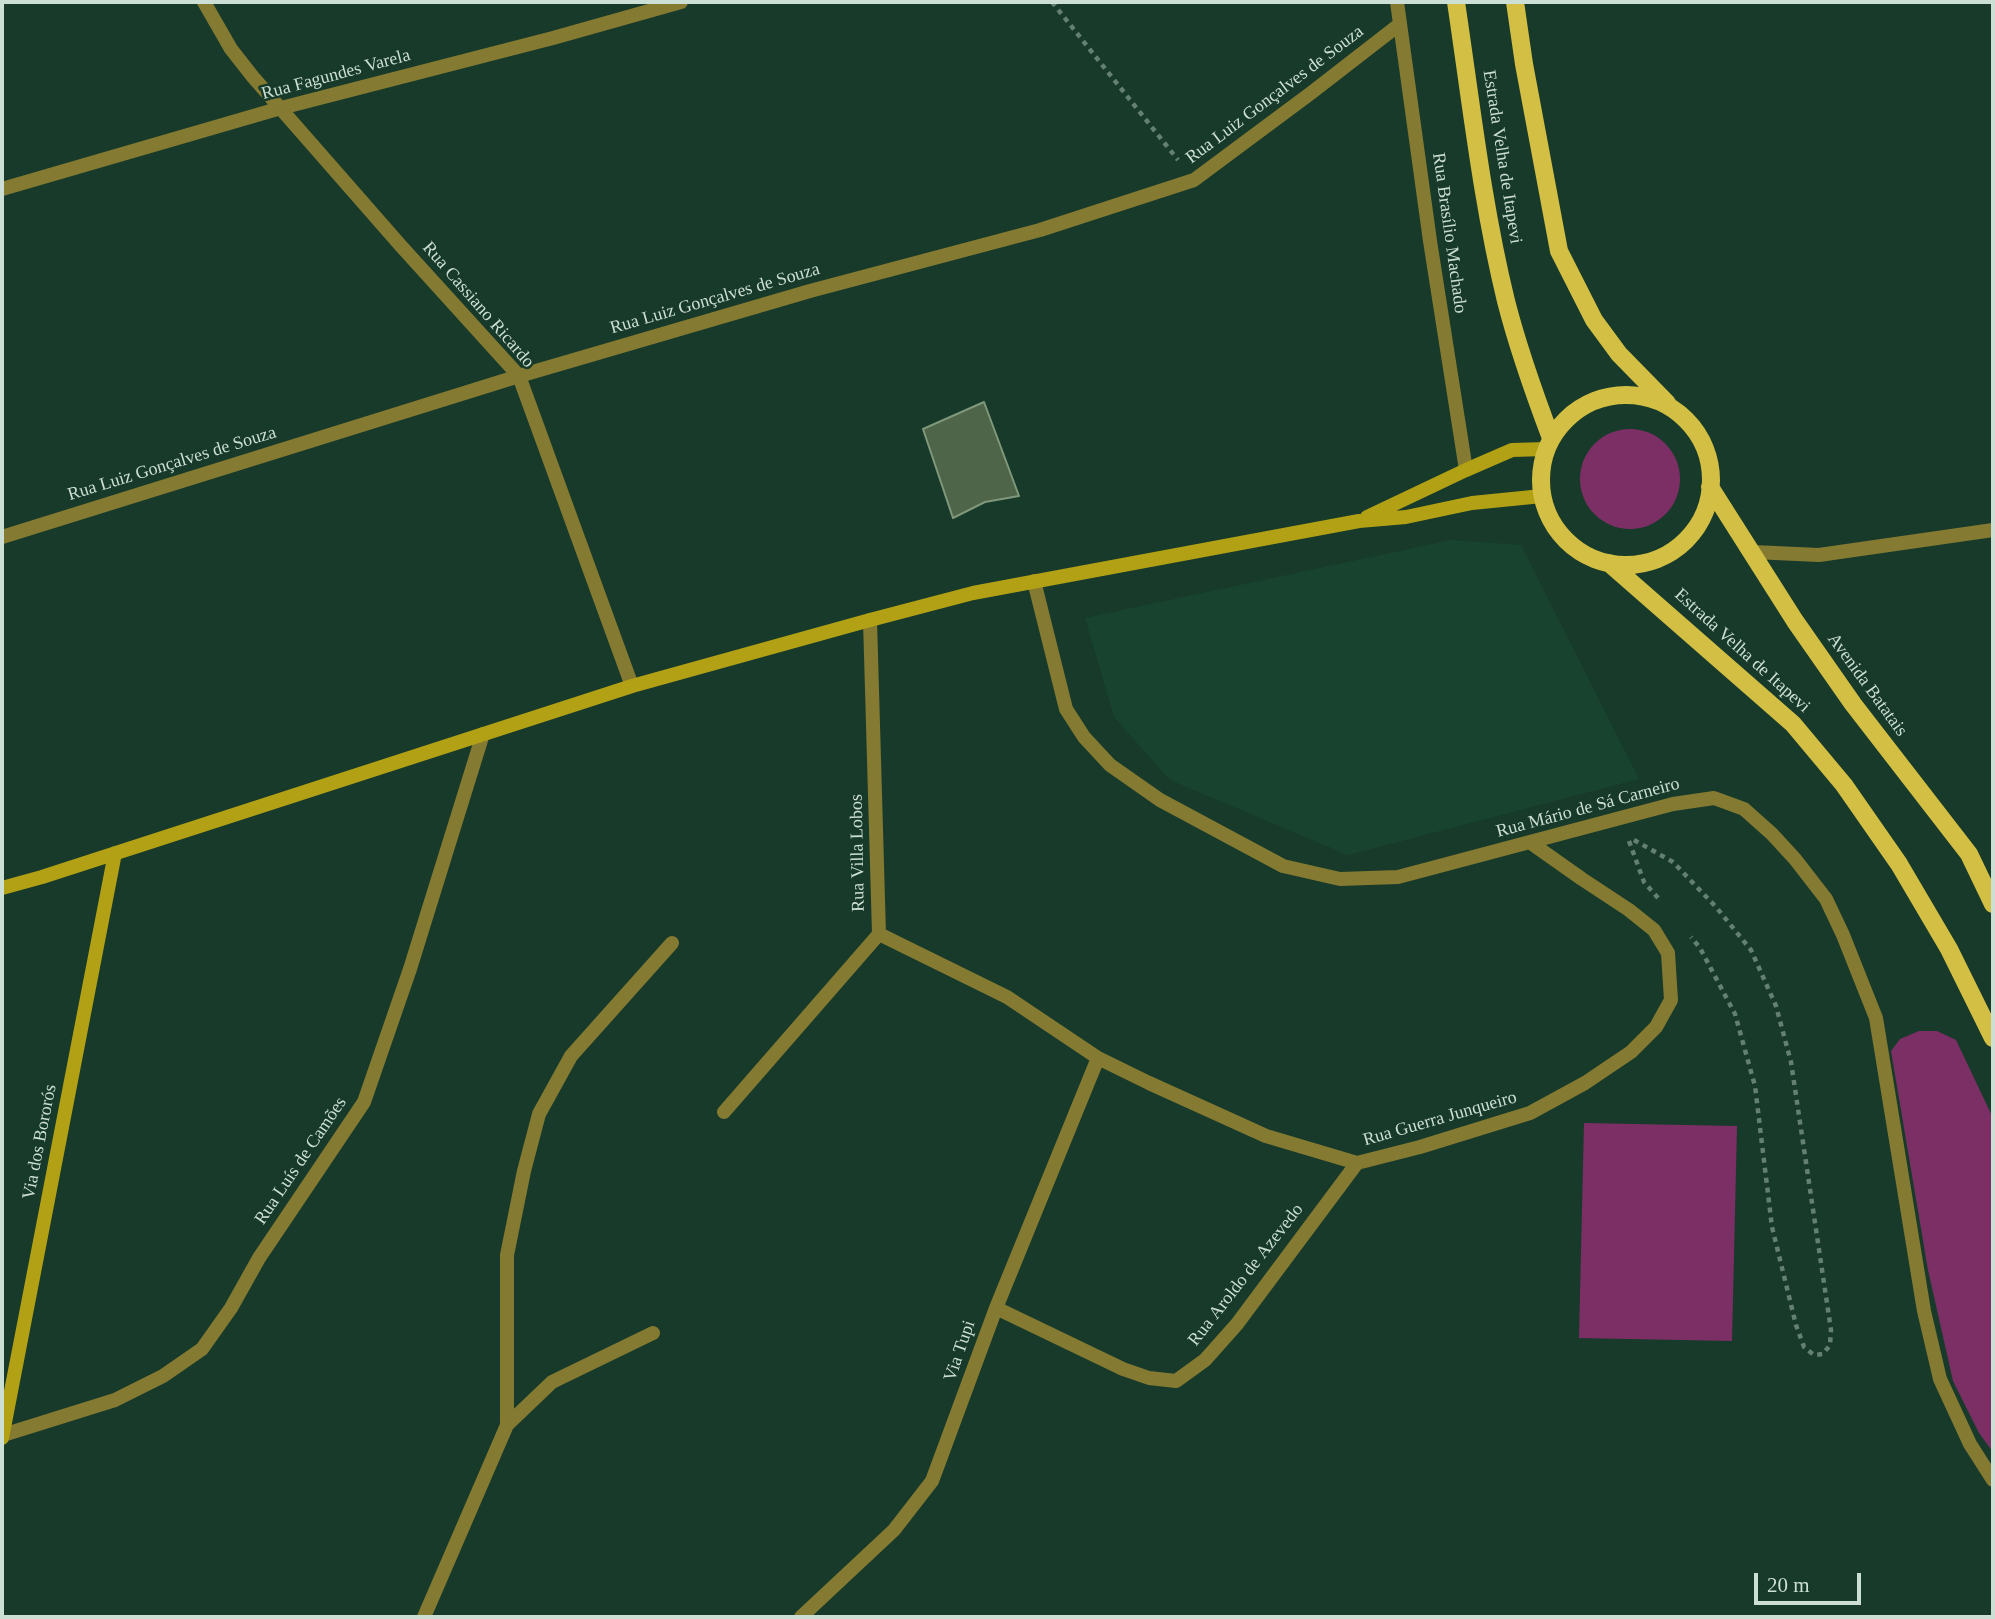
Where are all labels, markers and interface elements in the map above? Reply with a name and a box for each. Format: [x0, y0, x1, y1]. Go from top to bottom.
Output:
street label: Rua Luiz Gonçalves de Souza [1182, 21, 1368, 169]
street label: Rua Fagundes Varela [259, 45, 413, 105]
street label: Estrada Velha de Itapevi [1478, 69, 1526, 245]
street label: Rua Brasílio Machado [1427, 151, 1471, 315]
street label: Rua Cassiano Ricardo [417, 238, 539, 372]
street label: Rua Luiz Gonçalves de Souza [608, 259, 822, 339]
street label: Rua Luiz Gonçalves de Souza [65, 422, 279, 506]
street label: Estrada Velha de Itapevi [1670, 584, 1814, 718]
street label: Avenida Batatais [1822, 629, 1912, 741]
street label: Rua Mário de Sá Carneiro [1494, 773, 1682, 843]
street label: Rua Villa Lobos [846, 794, 870, 912]
street label: Via dos Bororós [18, 1083, 62, 1201]
street label: Rua Guerra Junqueiro [1361, 1087, 1519, 1151]
street label: Rua Luís de Camões [250, 1093, 352, 1229]
street label: Rua Aroldo de Azevedo [1184, 1200, 1308, 1350]
street label: Via Tupi [940, 1318, 980, 1384]
scale bar [1757, 1560, 1864, 1604]
text: 20 m [1767, 1573, 1810, 1597]

